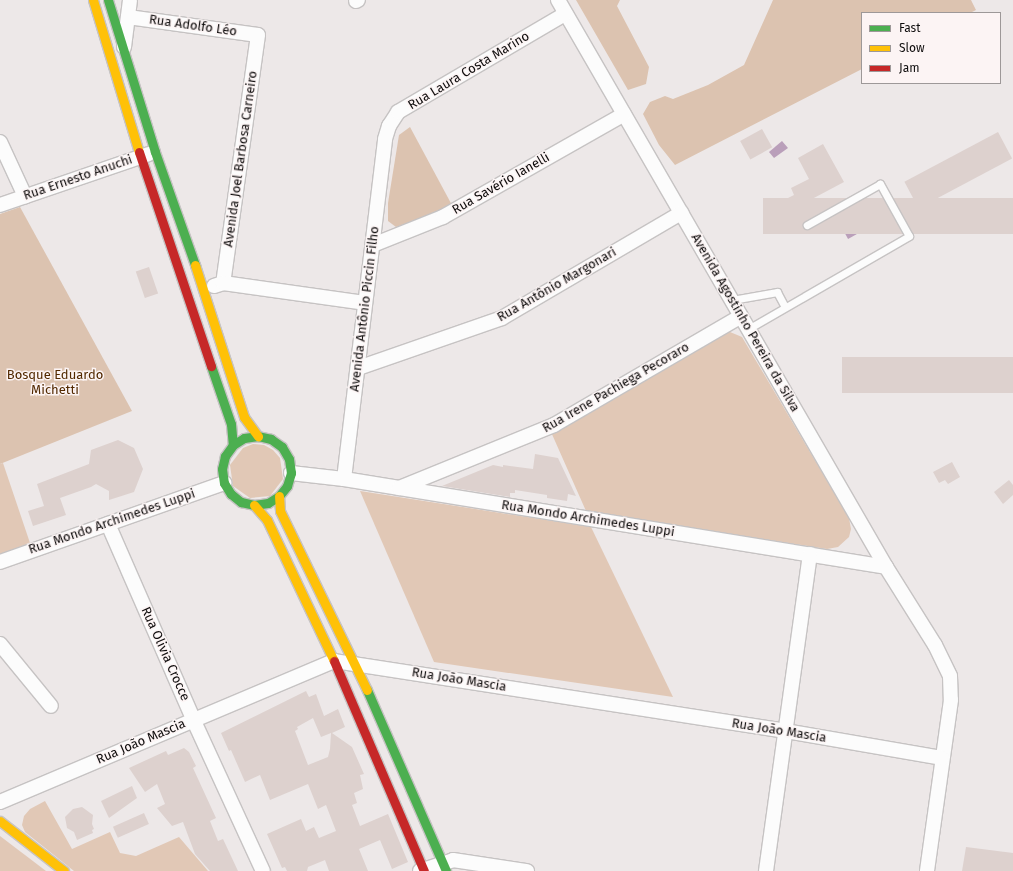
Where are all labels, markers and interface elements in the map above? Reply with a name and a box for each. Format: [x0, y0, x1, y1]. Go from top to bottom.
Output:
street label: Rua Adolfo Léo [148, 12, 238, 40]
legend [861, 12, 1001, 84]
text: Fast [899, 21, 921, 35]
street label: Rua Laura Costa Marino [405, 29, 533, 113]
text: Slow [899, 41, 925, 55]
text: Jam [899, 61, 919, 75]
street label: Avenida Joel Barbosa Carneiro [221, 70, 261, 248]
street label: Rua Savério Ianelli [449, 150, 553, 218]
street label: Rua Ernesto Anuchi [21, 152, 135, 204]
street label: Avenida Antônio Piccin Filho [347, 225, 383, 393]
street label: Avenida Agostinho Pereira da Silva [687, 231, 803, 415]
street label: Rua Antônio Margonari [495, 245, 619, 325]
street label: Rua Irene Pachiega Pecoraro [540, 340, 692, 436]
park label: Bosque Eduardo Michetti [7, 368, 103, 399]
street label: Rua Mondo Archimedes Luppi [27, 486, 197, 558]
street label: Rua Mondo Archimedes Luppi [500, 498, 676, 540]
street label: Rua Olivia Crocce [137, 605, 193, 703]
street label: Rua João Mascia [411, 665, 507, 695]
street label: Rua João Mascia [94, 716, 188, 768]
street label: Rua João Mascia [731, 716, 827, 746]

